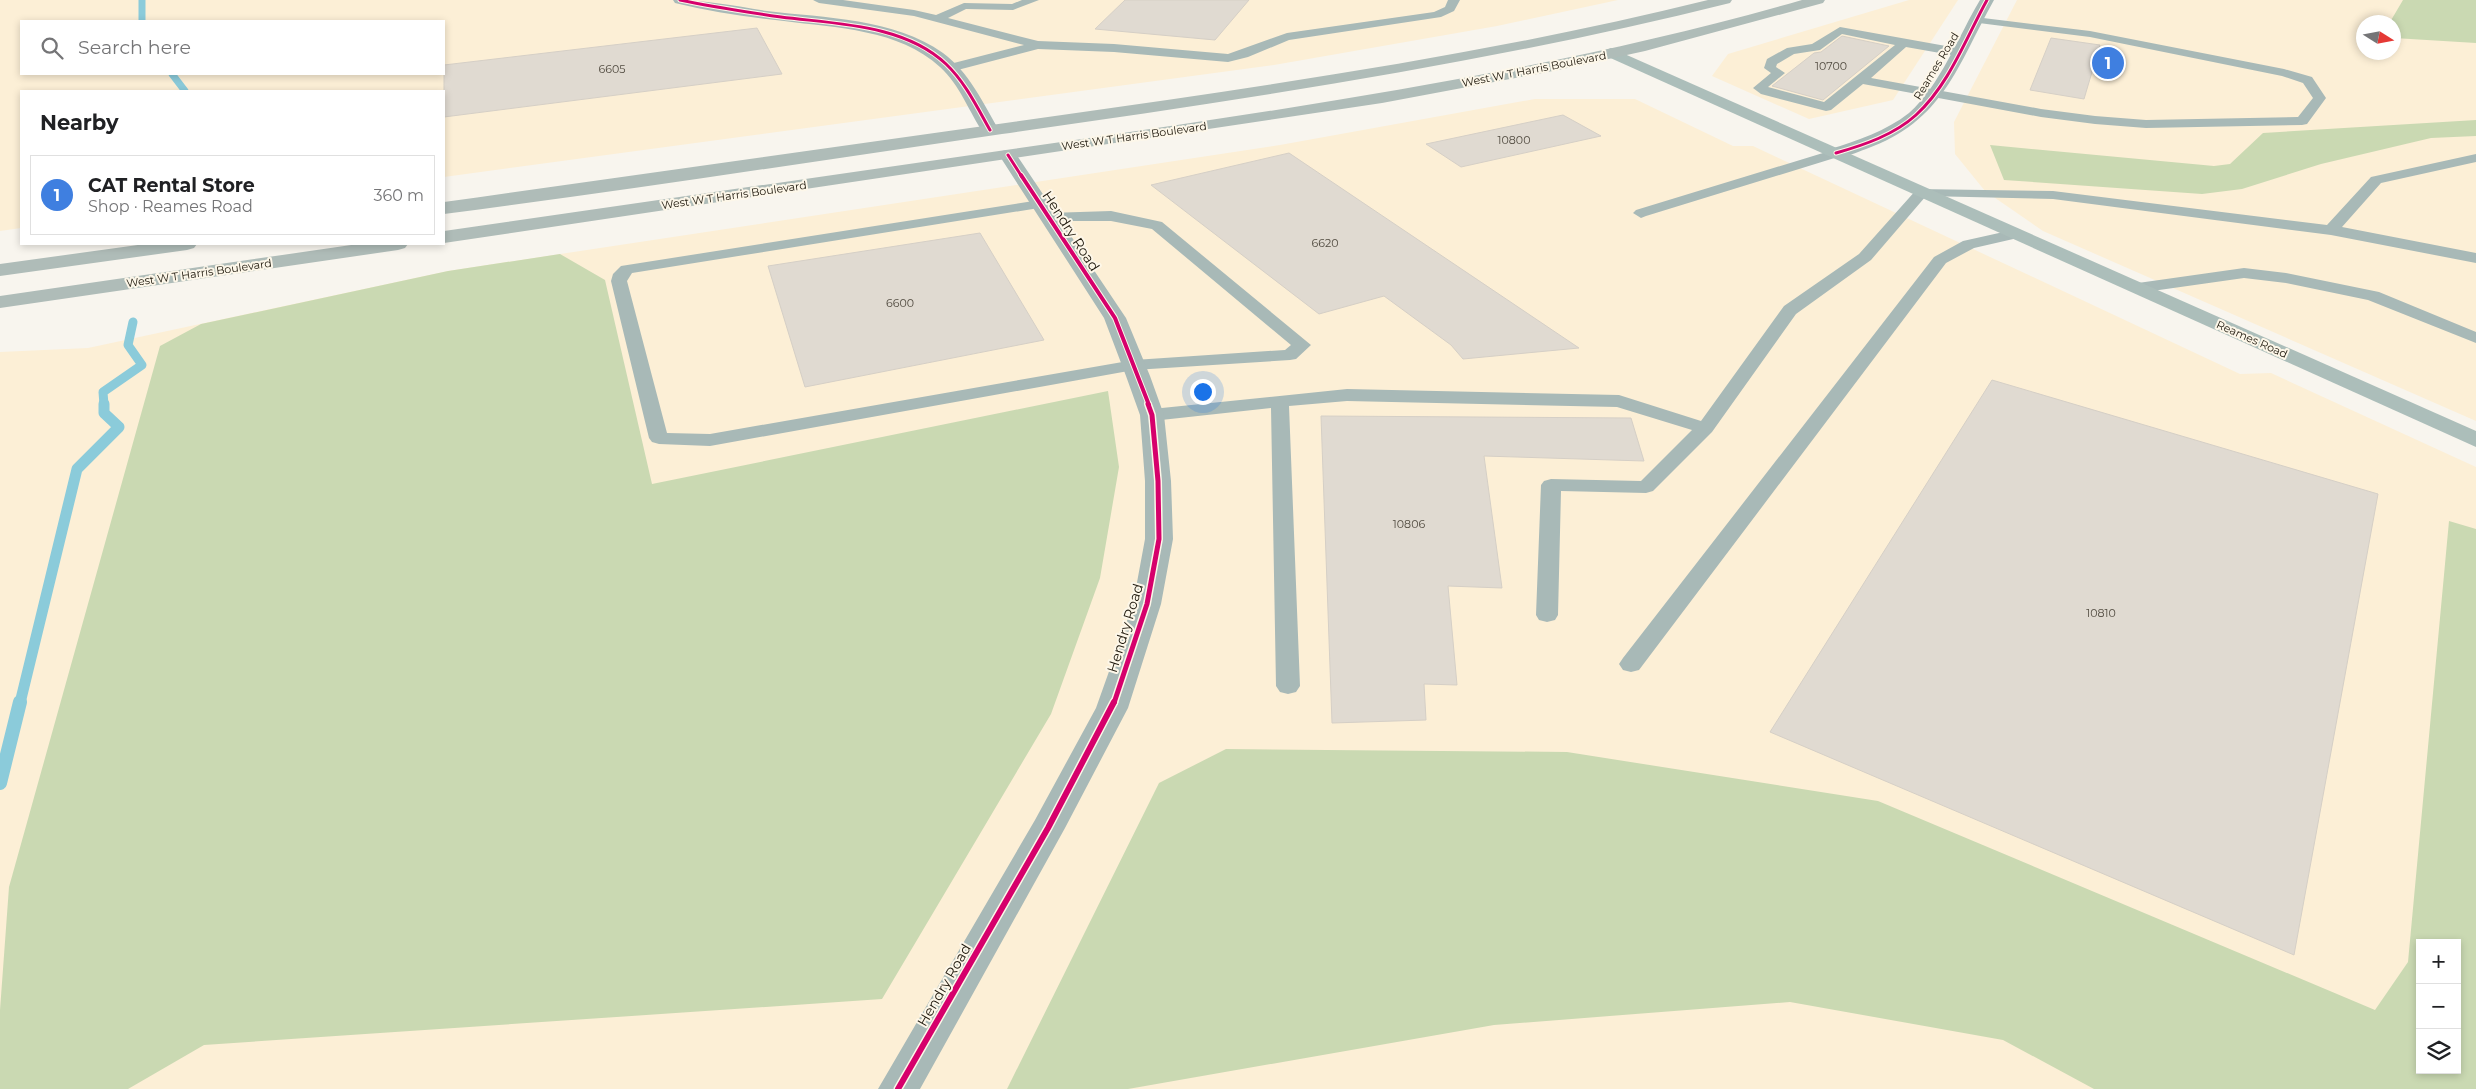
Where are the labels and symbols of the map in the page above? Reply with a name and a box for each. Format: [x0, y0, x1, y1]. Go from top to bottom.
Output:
north arrow [2356, 15, 2401, 60]
street label: Reames Road [1910, 30, 1962, 102]
pin: 1 [2092, 44, 2124, 82]
street label: West W T Harris Boulevard [1461, 48, 1607, 90]
house number: 10700 [1815, 59, 1847, 73]
house number: 6605 [599, 62, 625, 76]
street label: West W T Harris Boulevard [1060, 119, 1208, 153]
house number: 10800 [1498, 133, 1530, 147]
street label: West W T Harris Boulevard [660, 178, 808, 212]
street label: Hendry Road [1038, 187, 1104, 275]
house number: 6620 [1312, 236, 1338, 250]
street label: West W T Harris Boulevard [125, 256, 273, 290]
house number: 6600 [886, 296, 914, 310]
street label: Reames Road [2214, 317, 2290, 361]
your location [1190, 379, 1216, 405]
house number: 10806 [1393, 517, 1425, 531]
street label: Hendry Road [1103, 581, 1147, 675]
house number: 10810 [2086, 606, 2116, 620]
street label: Hendry Road [913, 941, 975, 1029]

